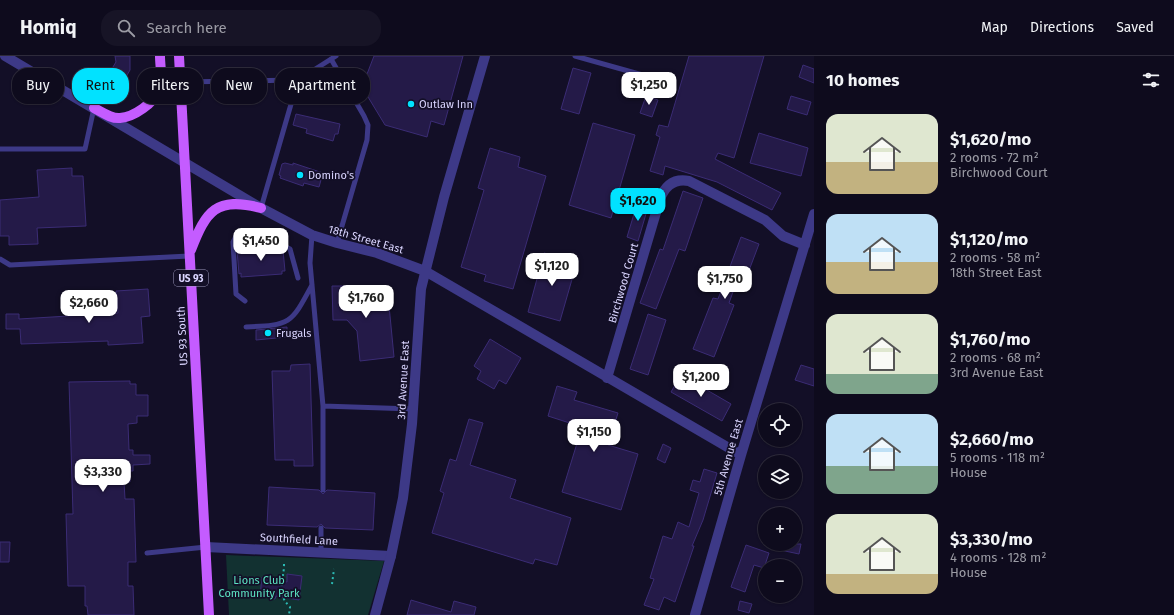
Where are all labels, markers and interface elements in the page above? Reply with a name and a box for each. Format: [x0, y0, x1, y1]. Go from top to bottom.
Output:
search box [101, 10, 381, 46]
text: Homiq [20, 16, 77, 39]
icon: search [115, 17, 137, 39]
text: Search here [147, 19, 227, 37]
text: Map [981, 19, 1008, 36]
text: Directions [1030, 19, 1094, 36]
text: Saved [1116, 19, 1154, 36]
chip: Buy [12, 68, 64, 104]
chip: Rent [72, 68, 129, 104]
chip: Filters [137, 68, 203, 104]
chip: New [211, 68, 267, 104]
chip: Apartment [275, 68, 370, 104]
icon: filters [1140, 69, 1162, 91]
text: 10 homes [826, 70, 900, 91]
pin: $1,250 [616, 72, 682, 106]
text: $1,250 [630, 77, 668, 92]
place label: Outlaw Inn [419, 98, 473, 111]
marker: Outlaw Inn [406, 99, 416, 109]
text: $1,620/mo [950, 129, 1031, 150]
icon: home [858, 130, 906, 178]
text: 2 rooms · 72 m² [950, 150, 1039, 165]
text: Birchwood Court [950, 165, 1048, 180]
place label: Domino's [308, 169, 354, 182]
marker: Domino's [295, 170, 305, 180]
pin: $1,620 [605, 188, 671, 222]
text: $1,620 [619, 193, 657, 208]
street label: 18th Street East [327, 223, 405, 256]
pin: $1,450 [228, 228, 294, 262]
text: $1,120/mo [950, 229, 1028, 250]
icon: home [858, 230, 906, 278]
text: $1,450 [242, 233, 280, 248]
street label: Birchwood Court [606, 242, 641, 325]
text: 2 rooms · 58 m² [950, 250, 1040, 265]
pin: $1,120 [519, 253, 585, 287]
text: $1,120 [535, 258, 569, 273]
text: 18th Street East [950, 265, 1042, 280]
pin: $1,750 [692, 266, 758, 300]
road number: US 93 [174, 270, 208, 286]
text: $1,750 [707, 271, 743, 286]
pin: $1,760 [333, 285, 399, 319]
pin: $2,660 [56, 290, 122, 324]
text: $1,760 [348, 290, 384, 305]
text: $2,660 [70, 295, 109, 310]
street label: US 93 South [174, 306, 191, 366]
place label: Frugals [276, 327, 311, 340]
marker: Frugals [263, 328, 273, 338]
text: $1,760/mo [950, 329, 1031, 350]
icon: home [858, 330, 906, 378]
street label: 3rd Avenue East [395, 340, 412, 420]
text: 2 rooms · 68 m² [950, 350, 1041, 365]
pin: $1,200 [668, 364, 734, 398]
text: 3rd Avenue East [950, 365, 1043, 380]
text: $1,200 [682, 369, 720, 384]
map controls [758, 403, 802, 603]
button: locate [758, 403, 802, 447]
street label: 5th Avenue East [711, 417, 746, 497]
pin: $1,150 [561, 419, 627, 453]
text: $1,150 [576, 424, 612, 439]
text: $2,660/mo [950, 429, 1034, 450]
icon: home [858, 430, 906, 478]
text: 5 rooms · 118 m² [950, 450, 1045, 465]
button: layers [758, 455, 802, 499]
pin: $3,330 [70, 459, 136, 493]
text: $3,330 [84, 464, 122, 479]
text: House [950, 465, 987, 480]
button: + [758, 507, 802, 551]
text: $3,330/mo [950, 529, 1033, 550]
icon: home [858, 530, 906, 578]
street label: Southfield Lane [260, 531, 338, 548]
text: 4 rooms · 128 m² [950, 550, 1046, 565]
button: − [758, 559, 802, 603]
text: House [950, 565, 987, 580]
park label: Lions Club Community Park [218, 574, 300, 600]

